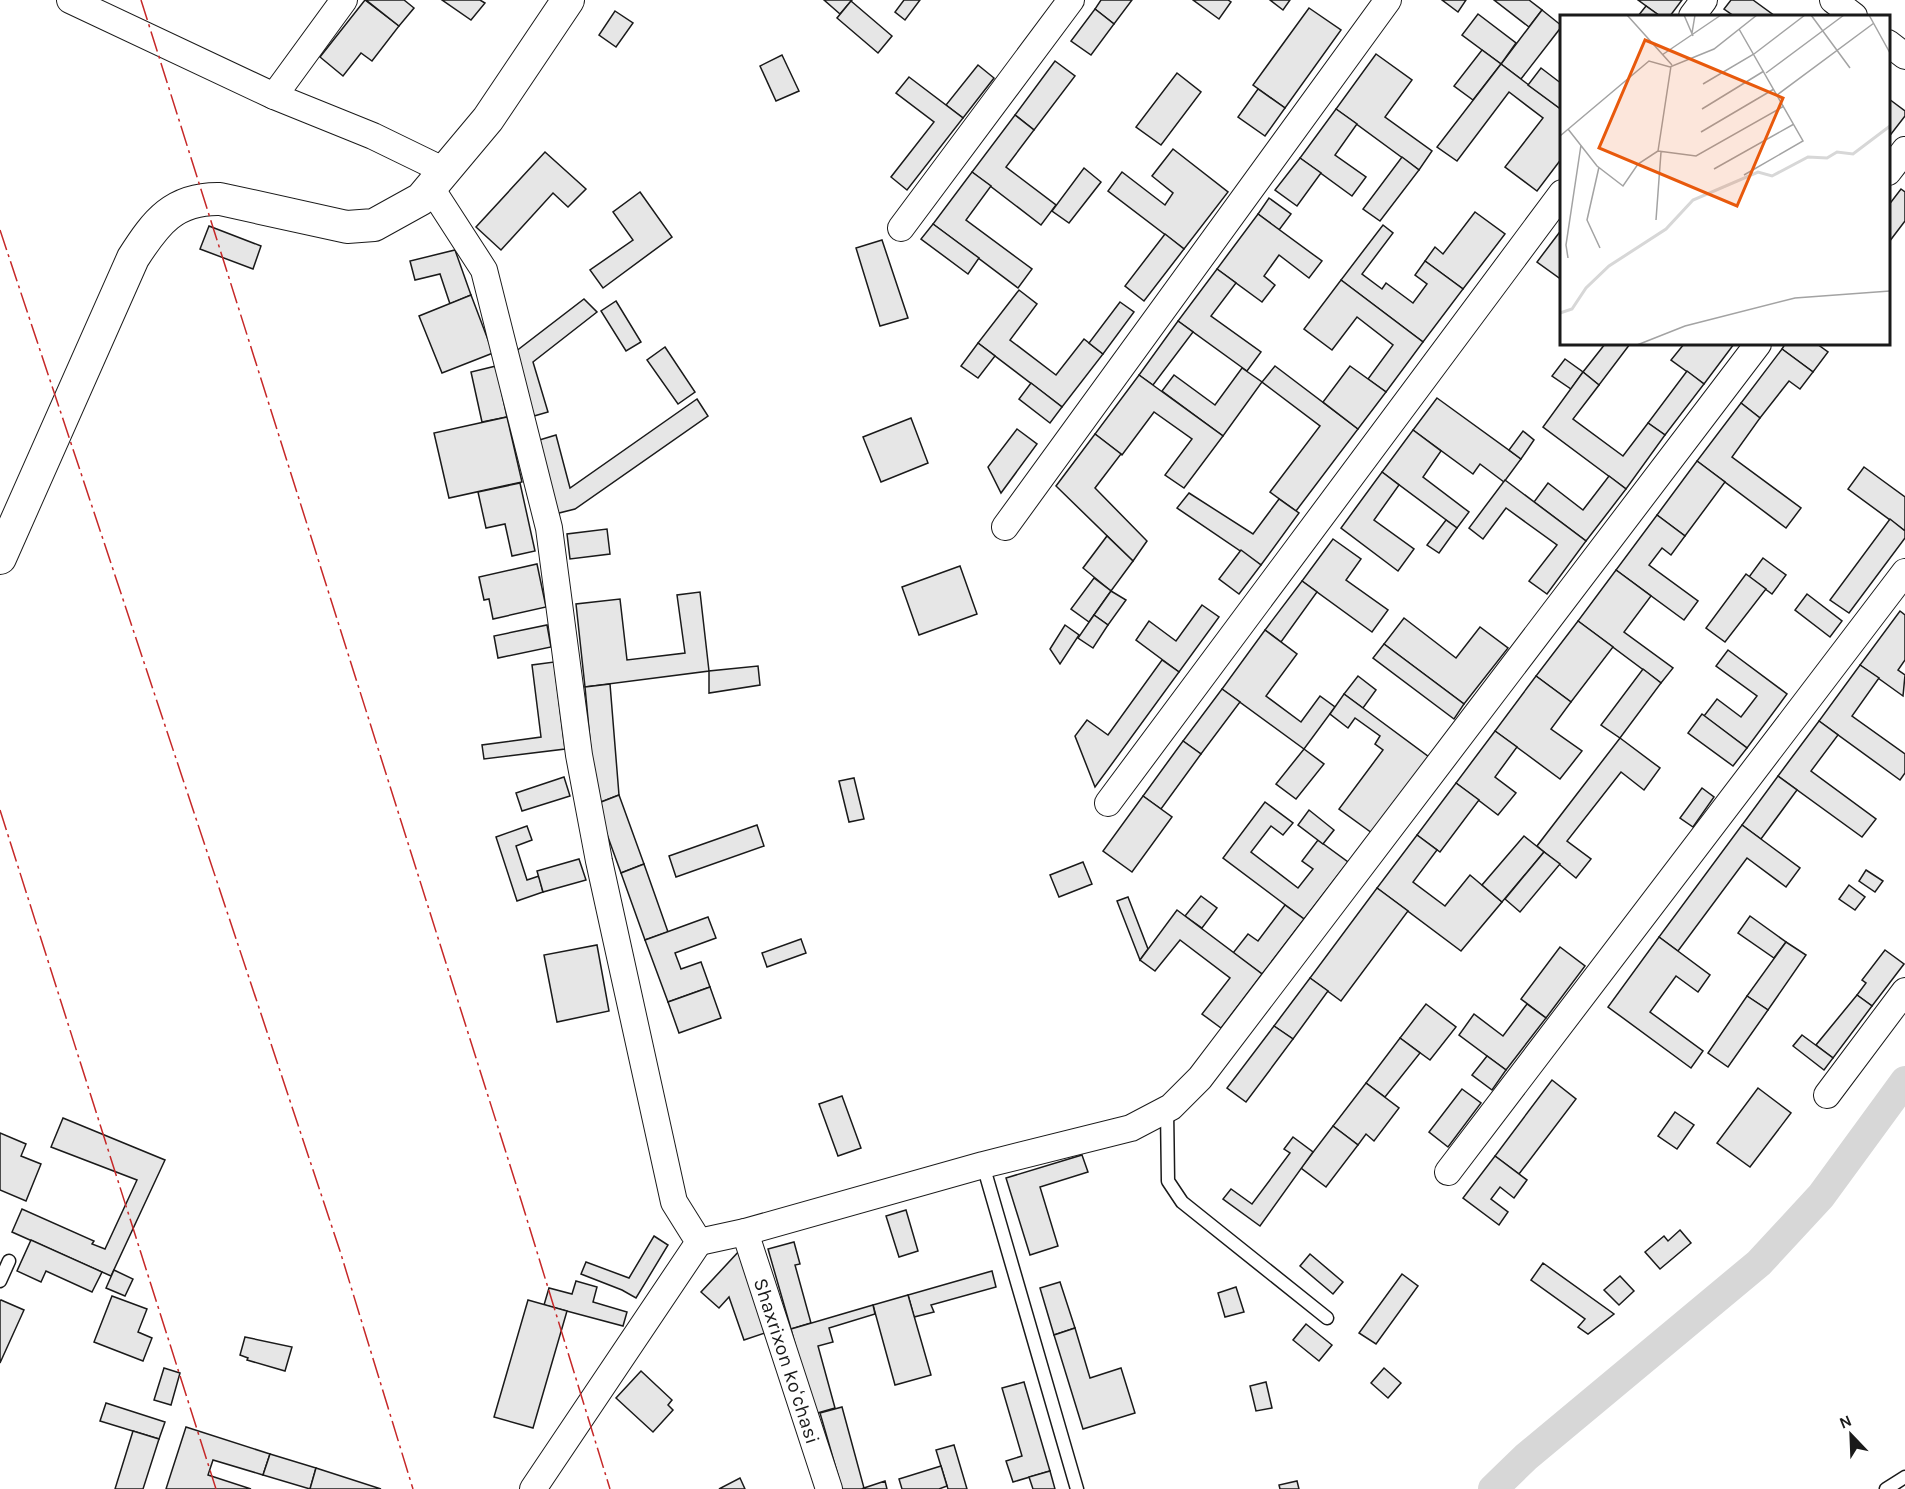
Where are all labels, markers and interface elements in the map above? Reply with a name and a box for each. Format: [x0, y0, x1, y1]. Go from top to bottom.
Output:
inset map [1560, 15, 1890, 345]
street label: Shaxrixon koʻchasi [749, 1275, 824, 1447]
north arrow [1821, 1405, 1881, 1465]
text: N [1836, 1411, 1854, 1433]

